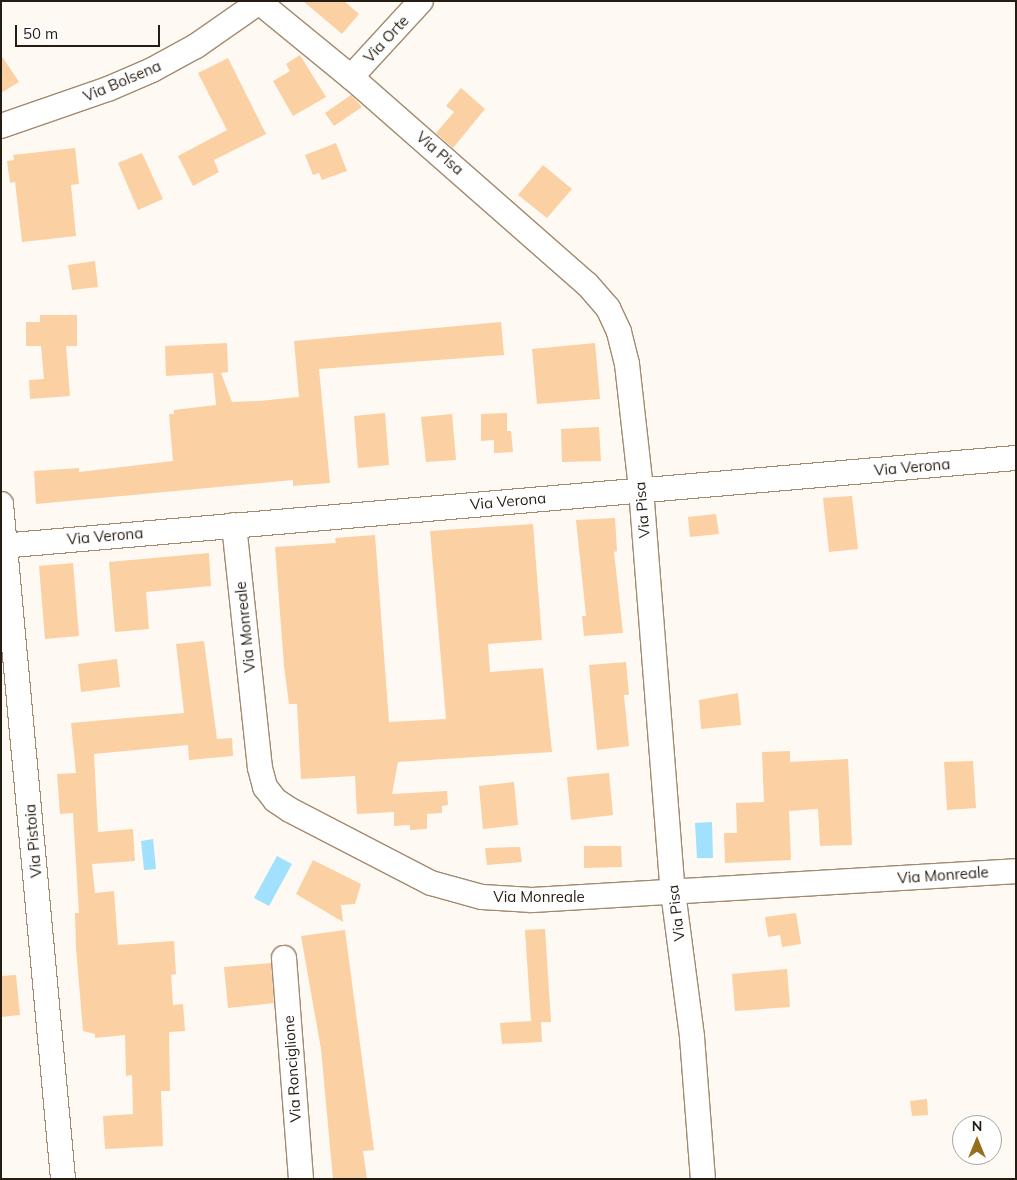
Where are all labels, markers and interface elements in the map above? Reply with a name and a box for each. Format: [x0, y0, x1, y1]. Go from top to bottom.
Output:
street label: Via Orte [360, 12, 412, 66]
scale bar [18, 15, 162, 47]
text: 50 m [23, 24, 58, 43]
street label: Via Bolsena [80, 57, 164, 105]
street label: Via Pisa [413, 128, 467, 178]
street label: Via Verona [873, 455, 951, 479]
street label: Via Pisa [631, 481, 653, 539]
street label: Via Verona [469, 489, 547, 513]
street label: Via Verona [66, 524, 144, 548]
street label: Via Monreale [231, 581, 259, 673]
street label: Via Pistoia [21, 803, 45, 879]
street label: Via Monreale [897, 863, 989, 887]
street label: Via Pisa [664, 884, 688, 942]
street label: Via Monreale [493, 888, 585, 906]
street label: Via Ronciglione [279, 1015, 305, 1123]
north arrow [952, 1115, 1002, 1165]
text: N [972, 1117, 982, 1135]

